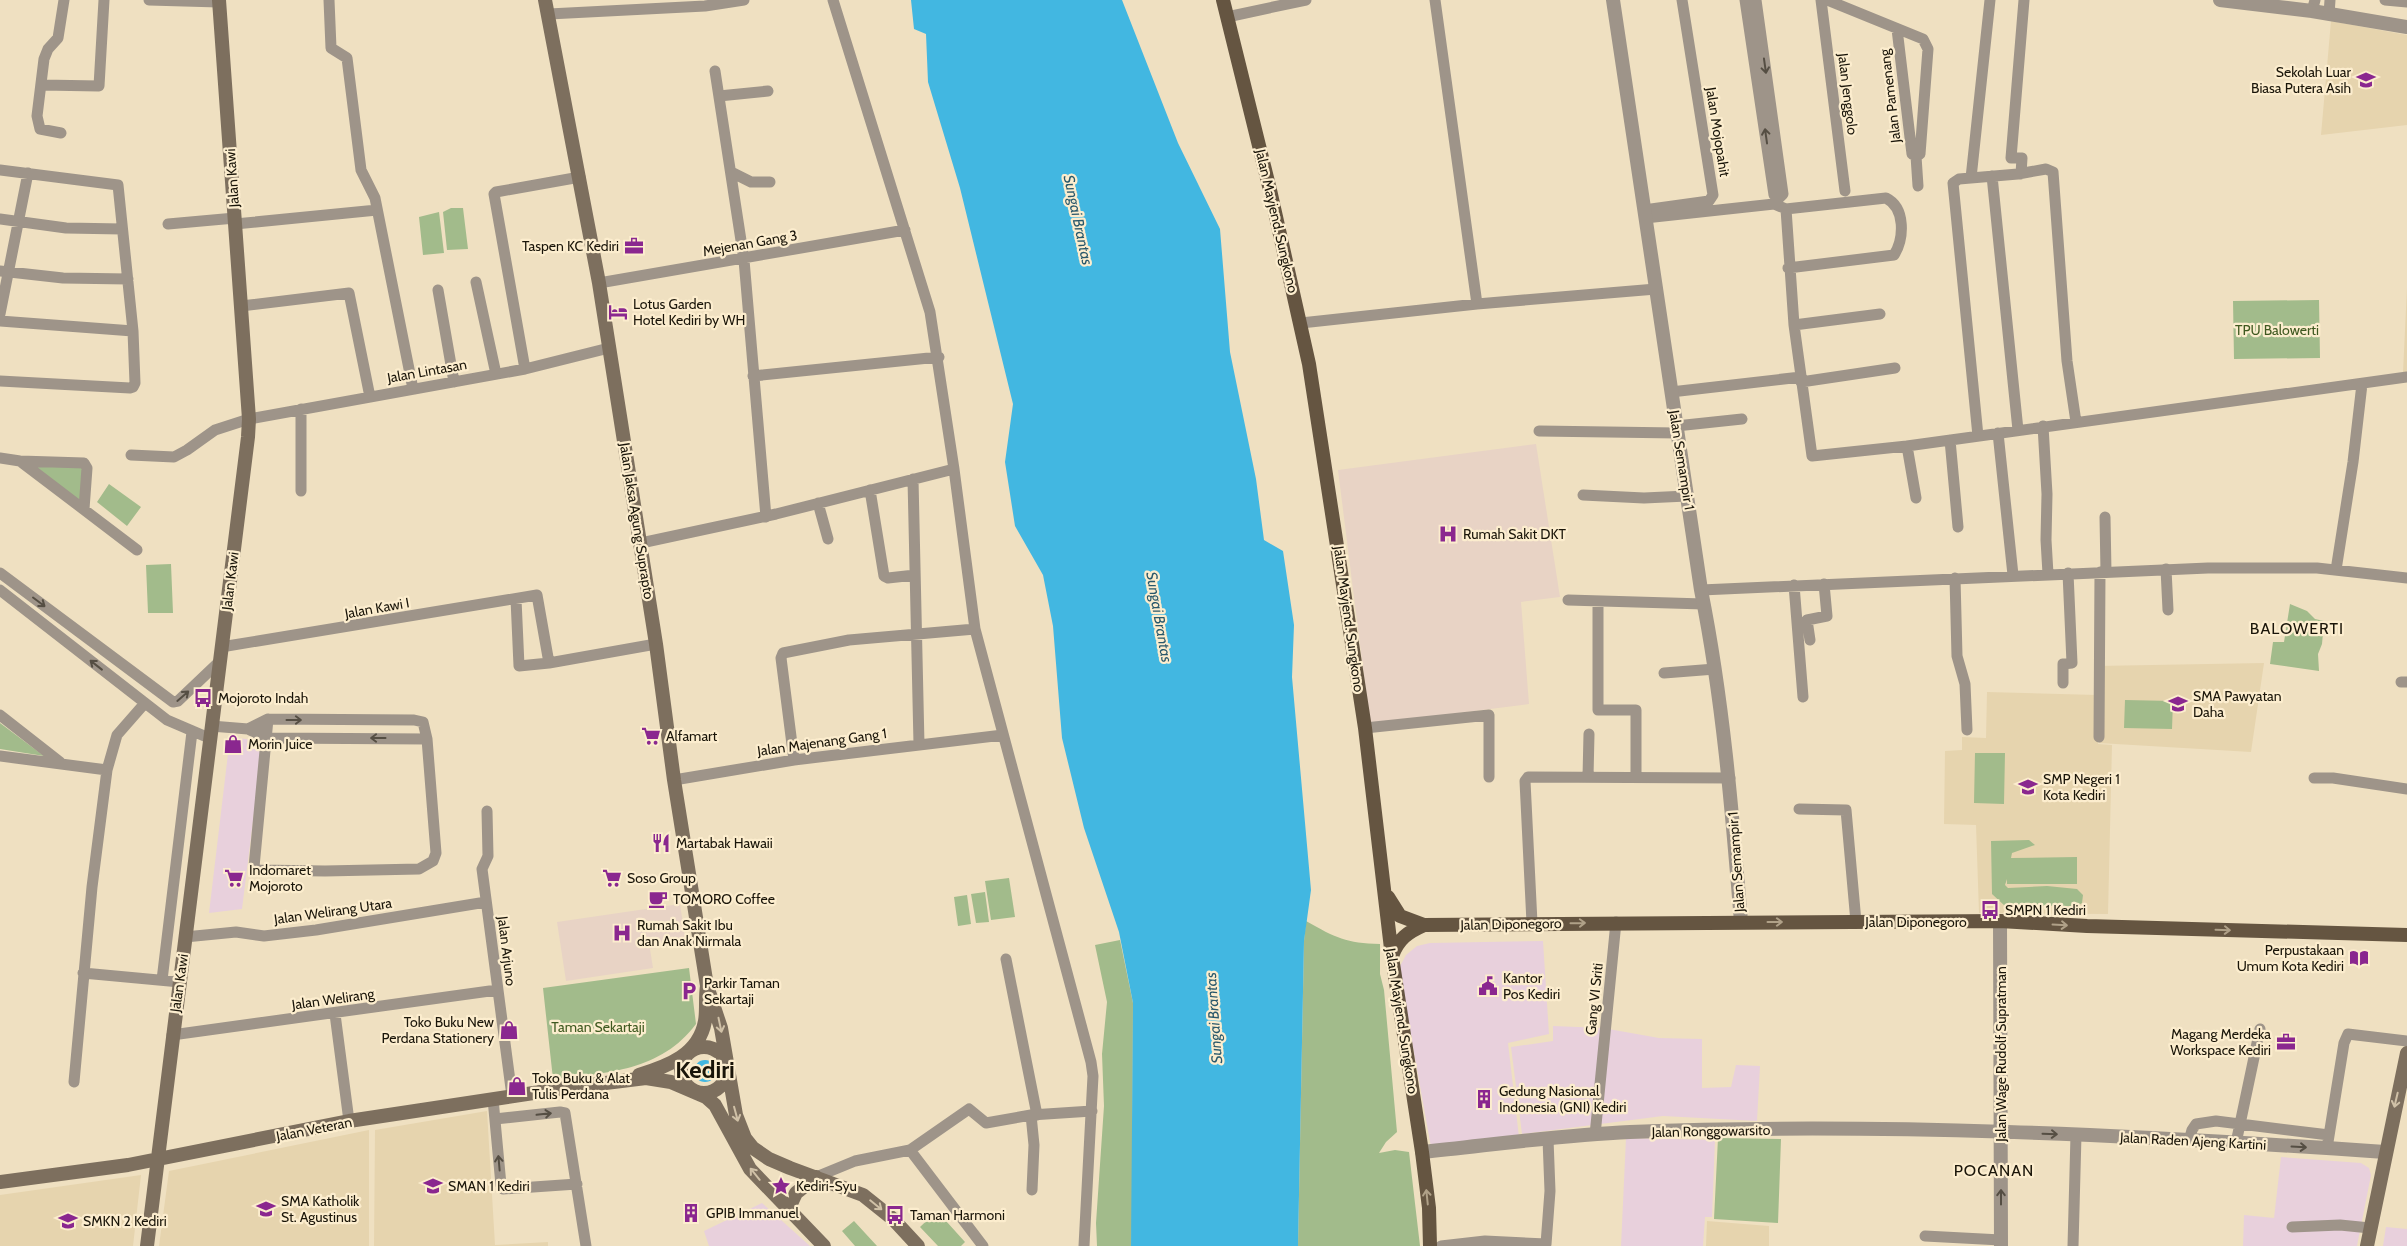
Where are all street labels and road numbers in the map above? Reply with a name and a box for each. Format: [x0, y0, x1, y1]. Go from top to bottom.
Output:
street label: Jalan Pamenang [1875, 47, 1905, 145]
street label: Jalan Jenggolo [1834, 51, 1862, 136]
street label: Jalan Mojopahit [1702, 85, 1734, 178]
street label: Jalan Mayjend. Sungkono [1251, 146, 1302, 295]
street label: Jalan Kawi [221, 148, 243, 209]
street label: Mejenan Gang 3 [701, 226, 799, 260]
street label: Jalan Lintasan [385, 355, 468, 387]
street label: Jalan Semampir 1 [1665, 408, 1699, 511]
street label: Jalan Jaksa Agung Suprapto [616, 440, 658, 601]
street label: Jalan Mayjend. Sungkono [1330, 544, 1368, 693]
street label: Jalan Kawi [217, 551, 243, 612]
street label: Jalan Kawi I [342, 593, 411, 623]
street label: Jalan Majenang Gang 1 [755, 724, 888, 760]
street label: Jalan Semampir 1 [1724, 811, 1749, 914]
street label: Jalan Welirang Utara [272, 894, 393, 928]
street label: Jalan Diponegoro [1864, 913, 1967, 931]
street label: Jalan Arjuno [494, 914, 520, 987]
street label: Jalan Diponegoro [1459, 914, 1562, 934]
street label: Jalan Mayjend. Sungkono [1381, 946, 1422, 1095]
street label: Jalan Kawi [166, 953, 192, 1014]
street label: Gang VI Sriti [1581, 962, 1607, 1036]
street label: Jalan Wage Rudolf Supratman [1992, 966, 2010, 1143]
street label: Jalan Welirang [290, 984, 376, 1014]
street label: Jalan Veteran [274, 1113, 354, 1145]
street label: Jalan Ronggowarsito [1650, 1121, 1771, 1141]
street label: Jalan Raden Ajeng Kartini [2118, 1128, 2267, 1154]

